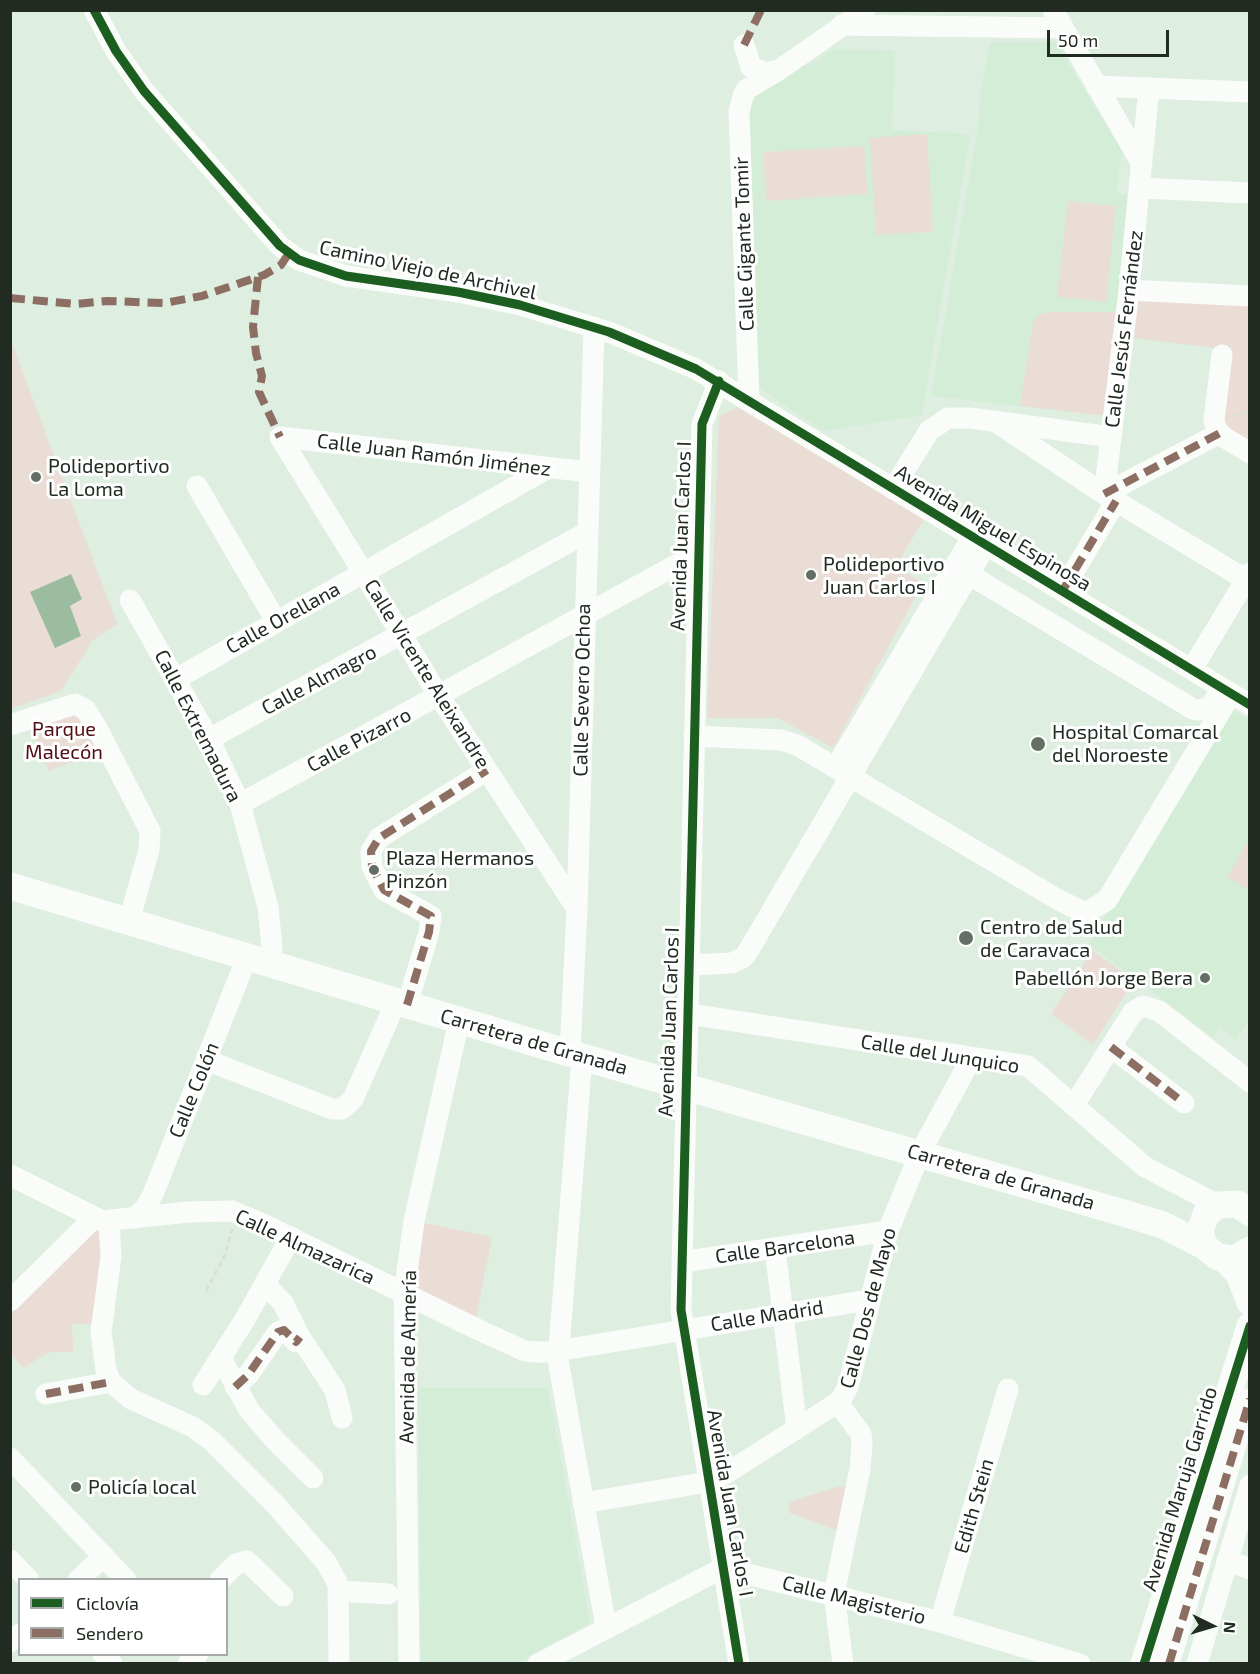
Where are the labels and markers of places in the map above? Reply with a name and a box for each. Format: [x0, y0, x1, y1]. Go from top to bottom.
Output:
place label: Polideportivo La Loma [48, 454, 170, 501]
marker: Polideportivo La Loma [29, 470, 43, 484]
place label: Polideportivo Juan Carlos I [823, 552, 945, 599]
marker: Polideportivo Juan Carlos I [804, 568, 818, 582]
place label: Hospital Comarcal del Noroeste [1052, 720, 1218, 767]
marker: Hospital Comarcal del Noroeste [1029, 735, 1047, 753]
place label: Plaza Hermanos Pinzón [386, 846, 534, 893]
marker: Plaza Hermanos Pinzón [367, 863, 381, 877]
place label: Centro de Salud de Caravaca [980, 915, 1123, 962]
marker: Centro de Salud de Caravaca [957, 929, 975, 947]
place label: Pabellón Jorge Bera [1014, 966, 1193, 990]
marker: Pabellón Jorge Bera [1198, 971, 1212, 985]
place label: Policía local [88, 1475, 196, 1499]
marker: Policía local [69, 1480, 83, 1494]

